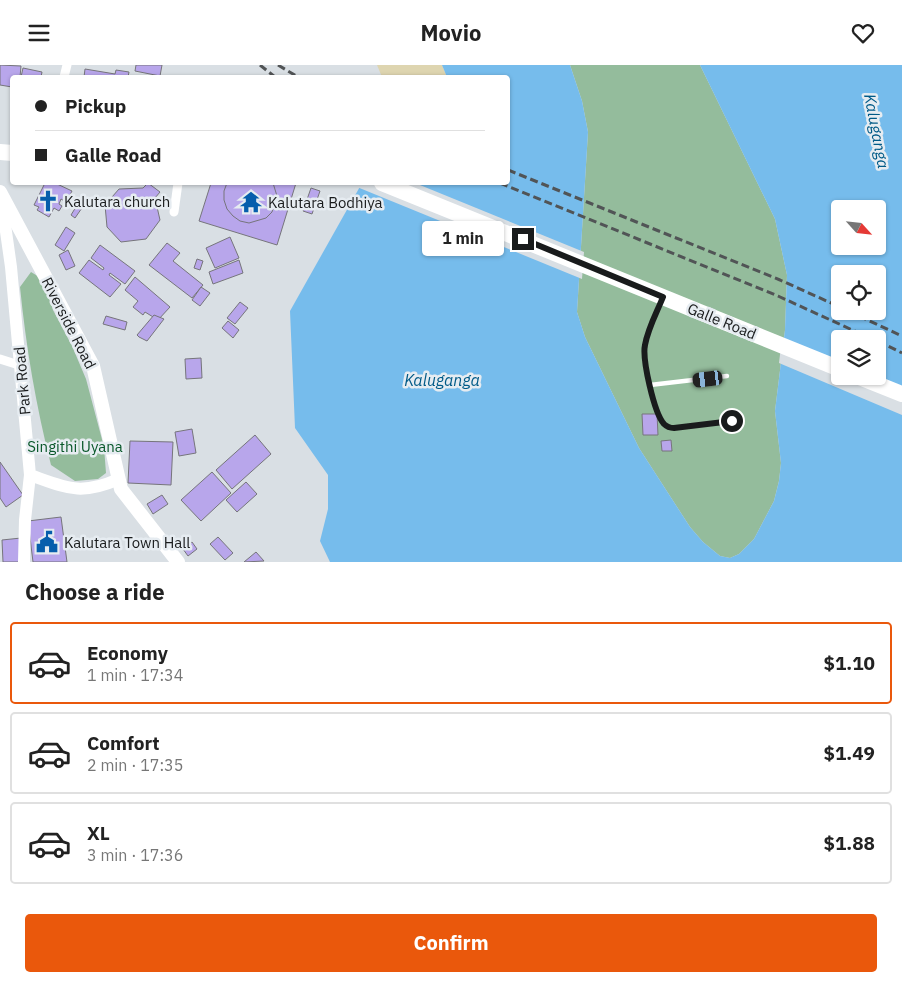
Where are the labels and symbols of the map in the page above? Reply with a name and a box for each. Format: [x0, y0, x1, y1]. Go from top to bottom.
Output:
water label: Kaluganga [860, 92, 894, 170]
church icon: Kalutara church [35, 188, 61, 214]
temple icon: Kalutara Bodhiya [238, 189, 264, 215]
place label: Kalutara church [64, 192, 170, 211]
place label: Kalutara Bodhiya [268, 193, 383, 212]
north arrow [831, 200, 886, 255]
callout: 1 min [423, 221, 506, 257]
route end [512, 228, 534, 250]
street label: Riverside Road [38, 274, 100, 372]
street label: Galle Road [685, 299, 759, 343]
street label: Park Road [10, 346, 34, 416]
water label: Kaluganga [404, 370, 480, 390]
car [692, 370, 723, 388]
route start [721, 410, 743, 432]
park label: Singithi Uyana [27, 437, 123, 456]
public building icon: Kalutara Town Hall [34, 529, 60, 555]
place label: Kalutara Town Hall [64, 533, 190, 552]

